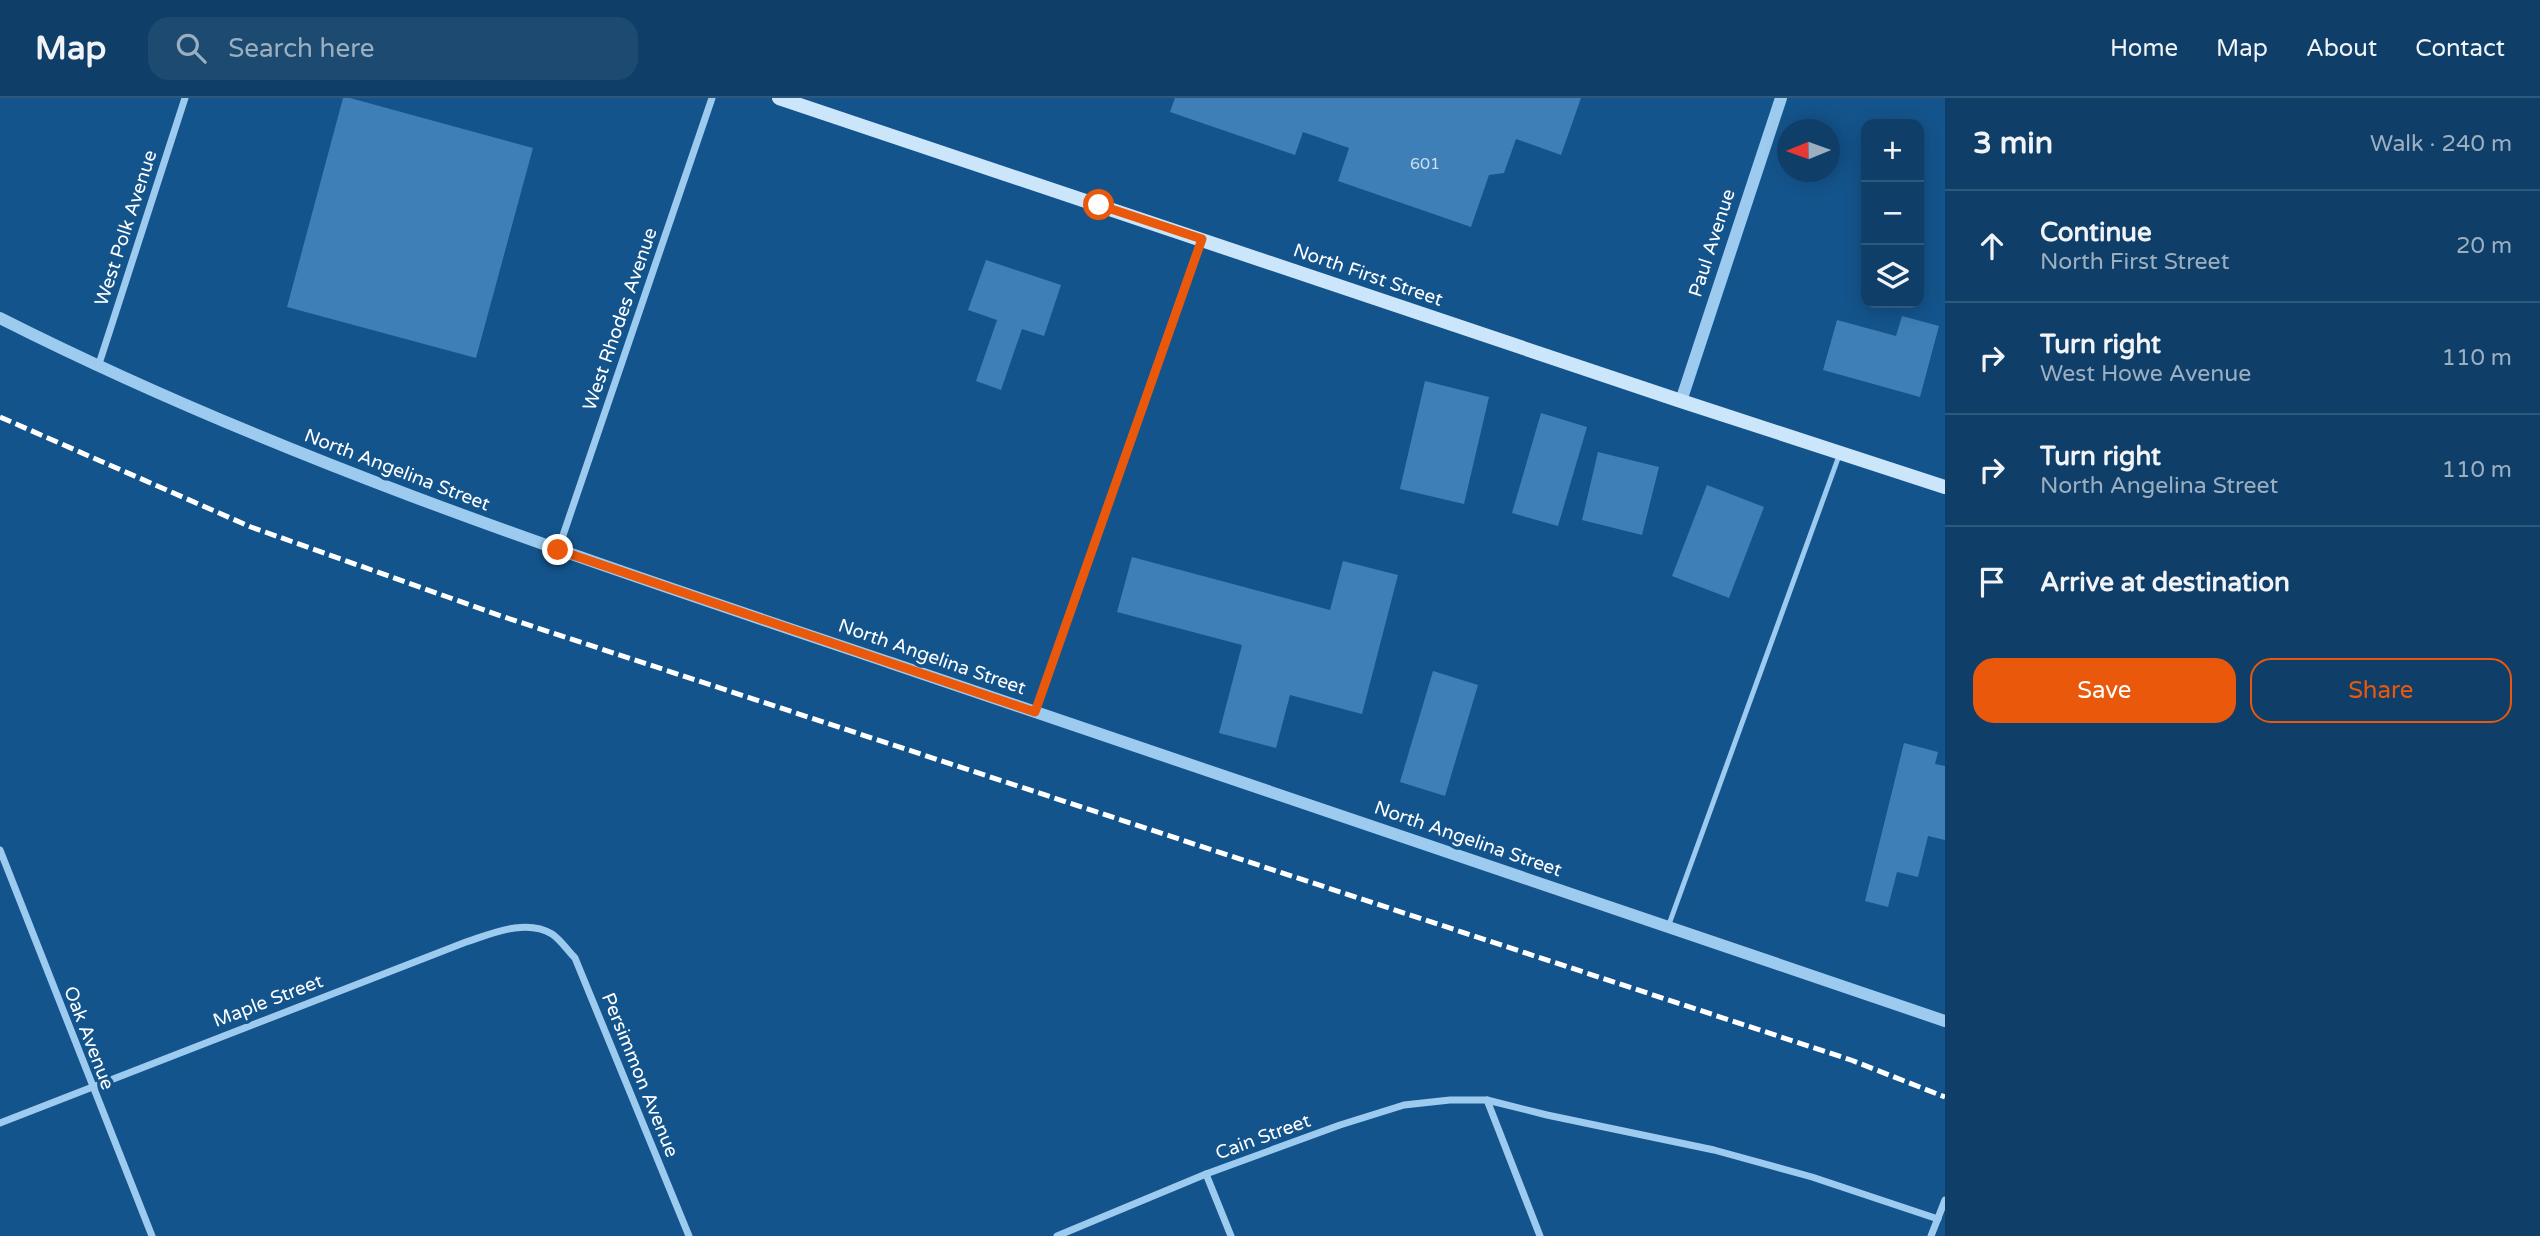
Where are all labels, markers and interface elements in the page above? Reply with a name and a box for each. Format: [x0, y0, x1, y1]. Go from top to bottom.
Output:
search box [148, 17, 638, 80]
text: Map [35, 29, 106, 68]
icon: search [172, 29, 210, 67]
text: Search here [228, 33, 374, 64]
text: Home [2110, 34, 2178, 63]
text: Map [2216, 34, 2268, 63]
text: About [2306, 34, 2377, 63]
text: Contact [2415, 34, 2505, 63]
north arrow [1777, 119, 1840, 182]
map controls [1861, 119, 1924, 308]
button: + [1861, 119, 1924, 182]
text: 3 min [1973, 125, 2053, 162]
text: Walk · 240 m [2370, 130, 2512, 158]
street label: West Polk Avenue [90, 147, 162, 309]
house number: 601 [1410, 154, 1440, 174]
button: − [1861, 182, 1924, 245]
street label: Paul Avenue [1684, 186, 1740, 300]
route start [1083, 189, 1114, 220]
text: Continue [2040, 217, 2152, 248]
street label: West Rhodes Avenue [578, 225, 662, 413]
icon: ahead [1973, 227, 2011, 265]
text: 20 m [2456, 232, 2512, 260]
street label: North First Street [1290, 239, 1446, 311]
button: layers [1861, 245, 1924, 308]
text: North First Street [2040, 248, 2229, 276]
text: Turn right [2040, 329, 2161, 360]
icon: right [1973, 339, 2011, 377]
text: 110 m [2442, 344, 2512, 372]
text: West Howe Avenue [2040, 360, 2251, 388]
street label: North Angelina Street [301, 424, 493, 516]
text: Turn right [2040, 441, 2161, 472]
icon: right [1973, 451, 2011, 489]
text: 110 m [2442, 456, 2512, 484]
text: North Angelina Street [2040, 472, 2278, 500]
route end [542, 534, 573, 565]
icon: arrive [1973, 563, 2011, 601]
text: Arrive at destination [2040, 567, 2290, 598]
street label: North Angelina Street [835, 615, 1029, 699]
button: Save [1973, 658, 2236, 723]
button: Share [2250, 658, 2512, 723]
street label: North Angelina Street [1371, 797, 1565, 881]
street label: Maple Street [210, 970, 326, 1032]
street label: Oak Avenue [59, 983, 119, 1093]
street label: Persimmon Avenue [597, 990, 683, 1160]
street label: Cain Street [1213, 1110, 1313, 1164]

